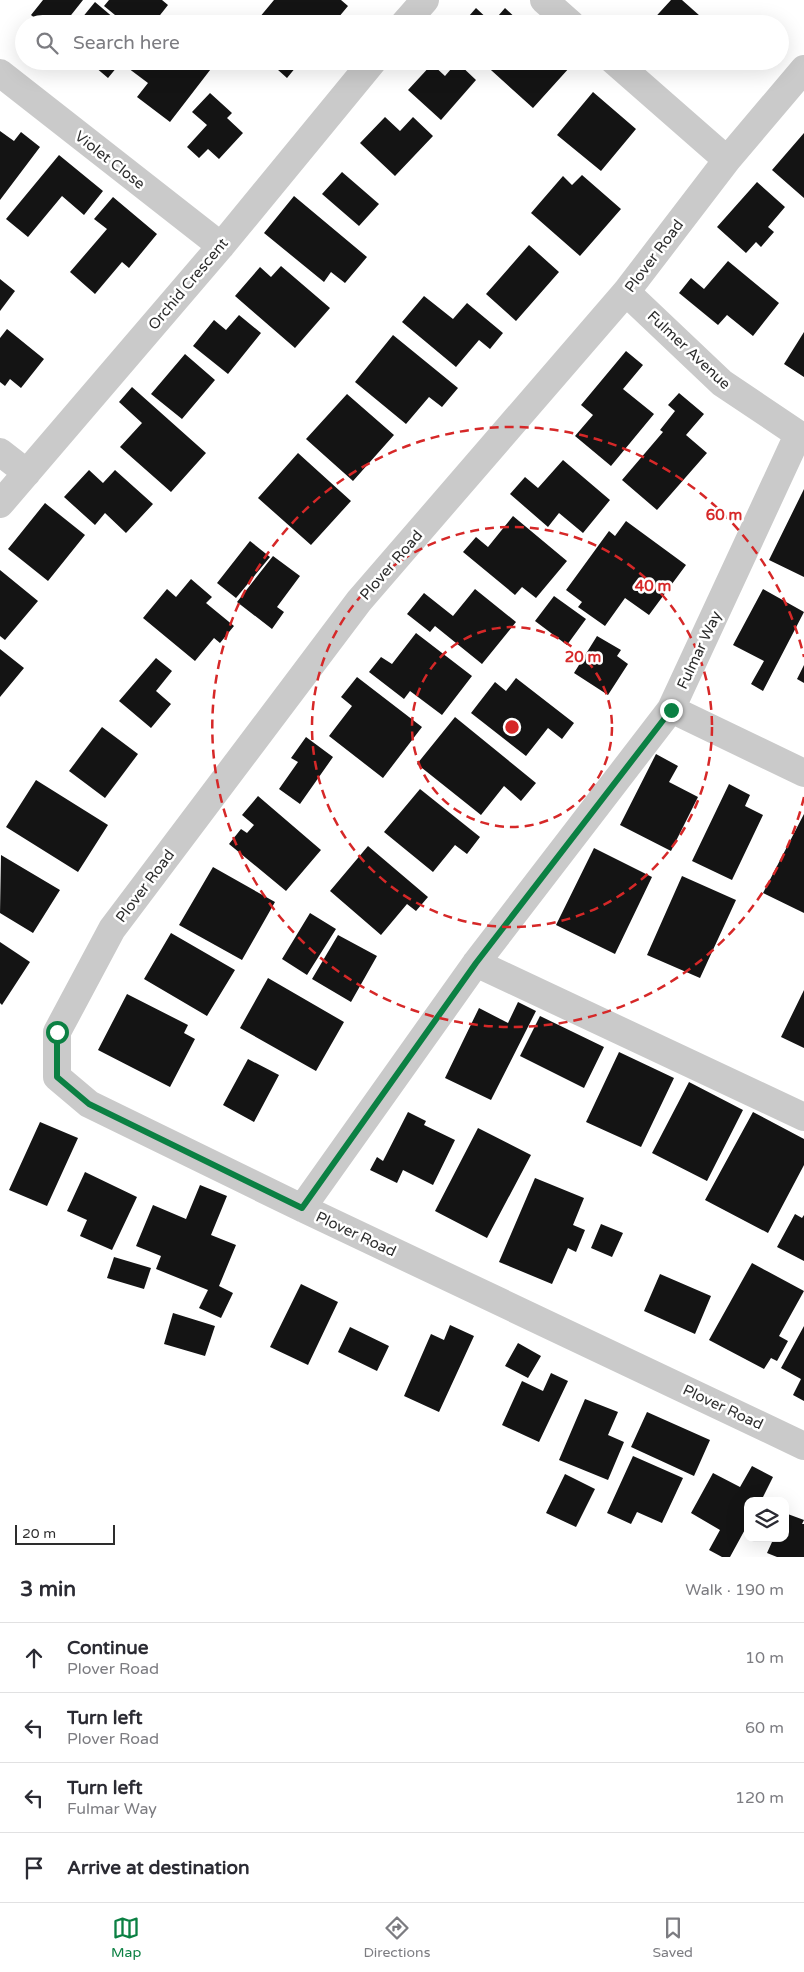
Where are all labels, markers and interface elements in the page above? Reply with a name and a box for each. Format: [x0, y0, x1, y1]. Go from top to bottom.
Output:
search box [15, 15, 789, 70]
icon: search [33, 29, 61, 57]
text: Search here [73, 32, 180, 54]
street label: Violet Close [71, 127, 149, 193]
street label: Plover Road [621, 216, 687, 296]
street label: Orchid Crescent [144, 234, 232, 334]
street label: Fulmer Avenue [644, 307, 734, 393]
text: 60 m [706, 506, 742, 524]
street label: Plover Road [356, 526, 426, 604]
text: 40 m [635, 577, 671, 595]
street label: Fulmar Way [673, 608, 725, 692]
text: 20 m [565, 648, 601, 666]
route end [660, 699, 683, 722]
centre of rings [503, 718, 521, 736]
street label: Plover Road [112, 846, 178, 926]
route start [46, 1021, 69, 1044]
street label: Plover Road [313, 1208, 399, 1260]
street label: Plover Road [680, 1381, 766, 1433]
map controls [744, 1497, 789, 1542]
button: layers [744, 1497, 789, 1542]
scale bar [15, 1522, 115, 1545]
text: 20 m [22, 1525, 56, 1542]
text: 3 min [20, 1577, 76, 1602]
text: Walk · 190 m [685, 1580, 784, 1600]
text: Continue [67, 1637, 149, 1659]
icon: ahead [20, 1644, 48, 1672]
text: 10 m [745, 1648, 784, 1668]
text: Plover Road [67, 1659, 159, 1679]
text: Turn left [67, 1707, 143, 1729]
icon: left [20, 1714, 48, 1742]
text: 60 m [745, 1718, 784, 1738]
text: Plover Road [67, 1729, 159, 1749]
text: Turn left [67, 1777, 143, 1799]
icon: left [20, 1784, 48, 1812]
text: 120 m [735, 1788, 784, 1808]
text: Fulmar Way [67, 1799, 157, 1819]
icon: arrive [20, 1854, 48, 1882]
text: Arrive at destination [67, 1857, 250, 1879]
tab: Map [111, 1914, 141, 1961]
tab: Directions [363, 1914, 430, 1961]
tab: Saved [652, 1914, 693, 1961]

